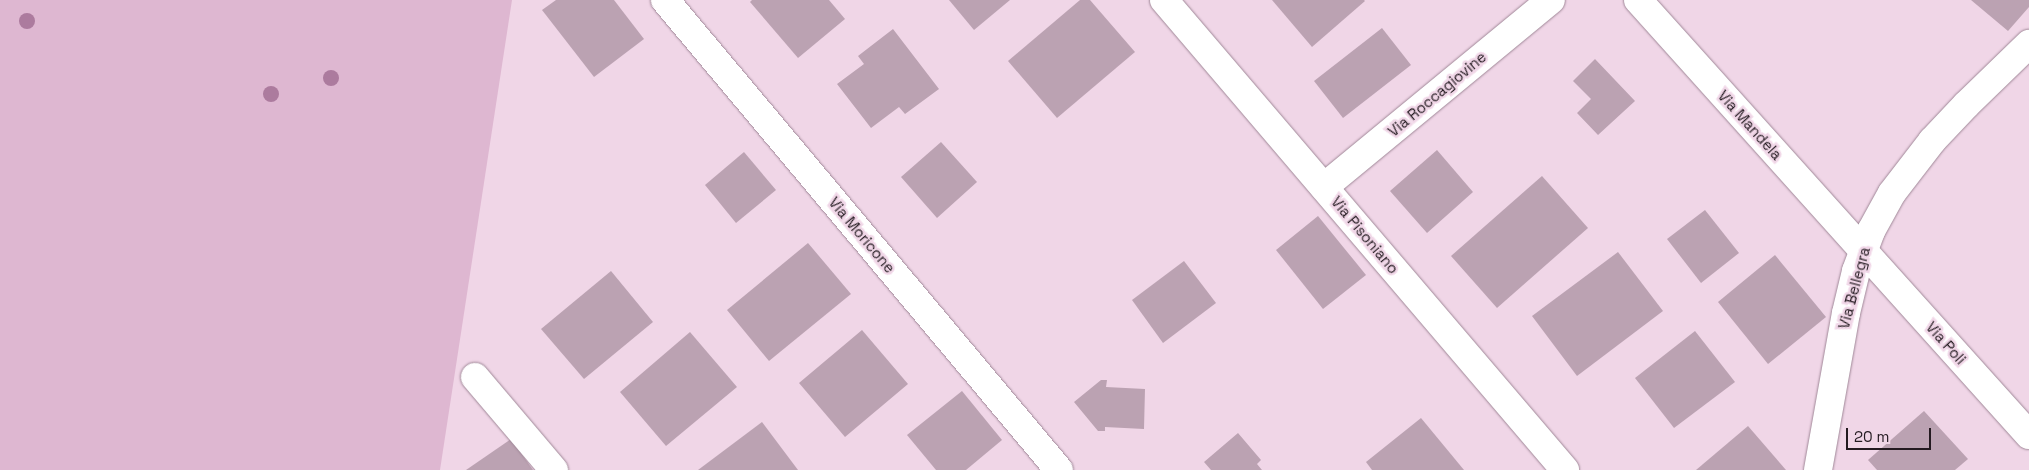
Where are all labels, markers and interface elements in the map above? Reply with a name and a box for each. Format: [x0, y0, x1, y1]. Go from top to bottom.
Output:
street label: Via Roccagiovine [1384, 48, 1490, 140]
street label: Via Mandela [1714, 87, 1786, 163]
street label: Via Moricone [825, 193, 899, 277]
street label: Via Pisoniano [1327, 193, 1403, 277]
street label: Via Bellegra [1834, 245, 1874, 331]
street label: Via Poli [1922, 318, 1970, 368]
scale bar [1849, 418, 1934, 450]
text: 20 m [1854, 427, 1889, 446]

